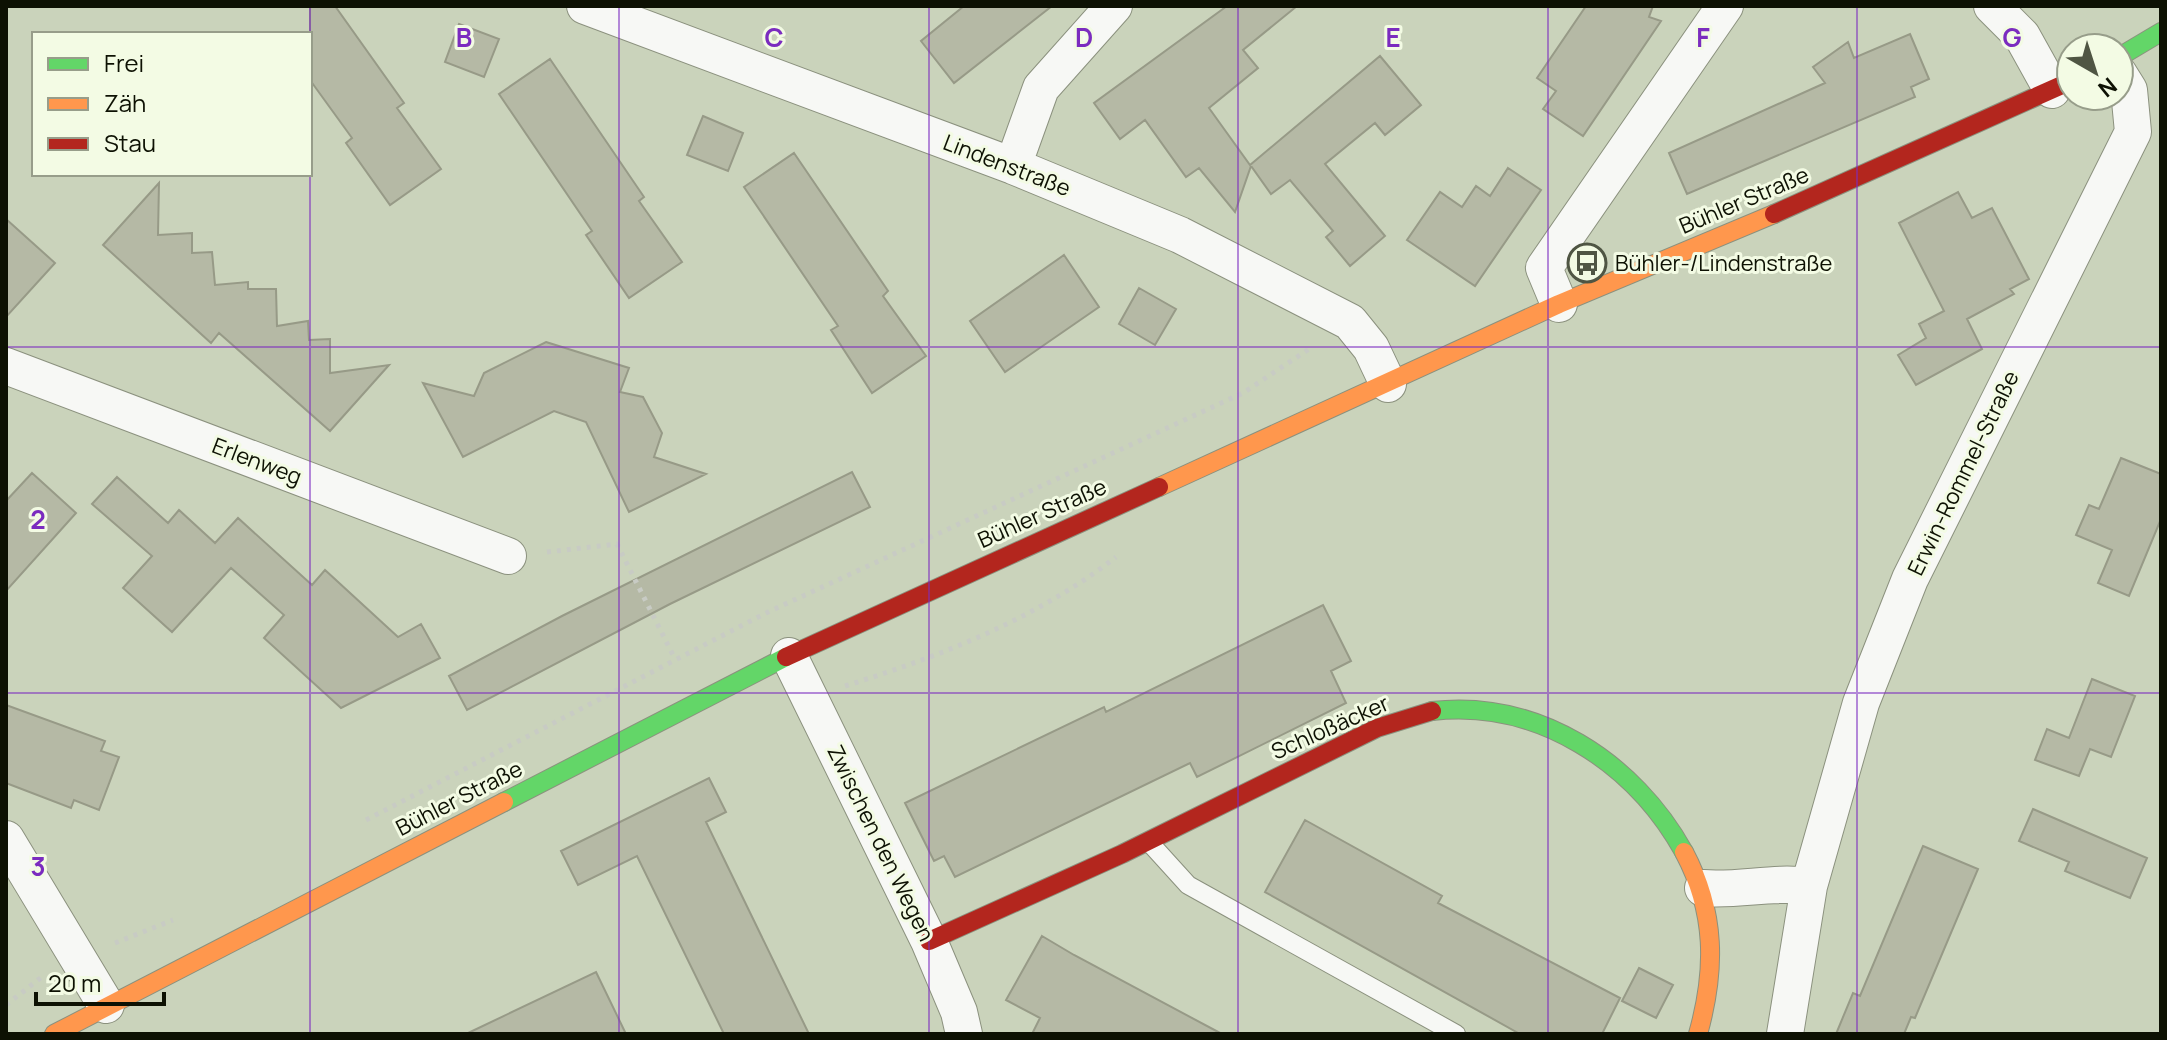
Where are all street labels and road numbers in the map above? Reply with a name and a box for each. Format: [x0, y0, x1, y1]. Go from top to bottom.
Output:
street label: Lindenstraße [939, 127, 1075, 203]
street label: Bühler Straße [1675, 159, 1814, 241]
street label: Erwin-Rommel-Straße [1900, 366, 2026, 580]
street label: Erlenweg [208, 430, 306, 492]
street label: Bühler Straße [973, 471, 1111, 555]
street label: Schloßäcker [1266, 688, 1394, 766]
street label: Zwischen den Wegen [820, 740, 942, 946]
street label: Bühler Straße [391, 753, 527, 843]

